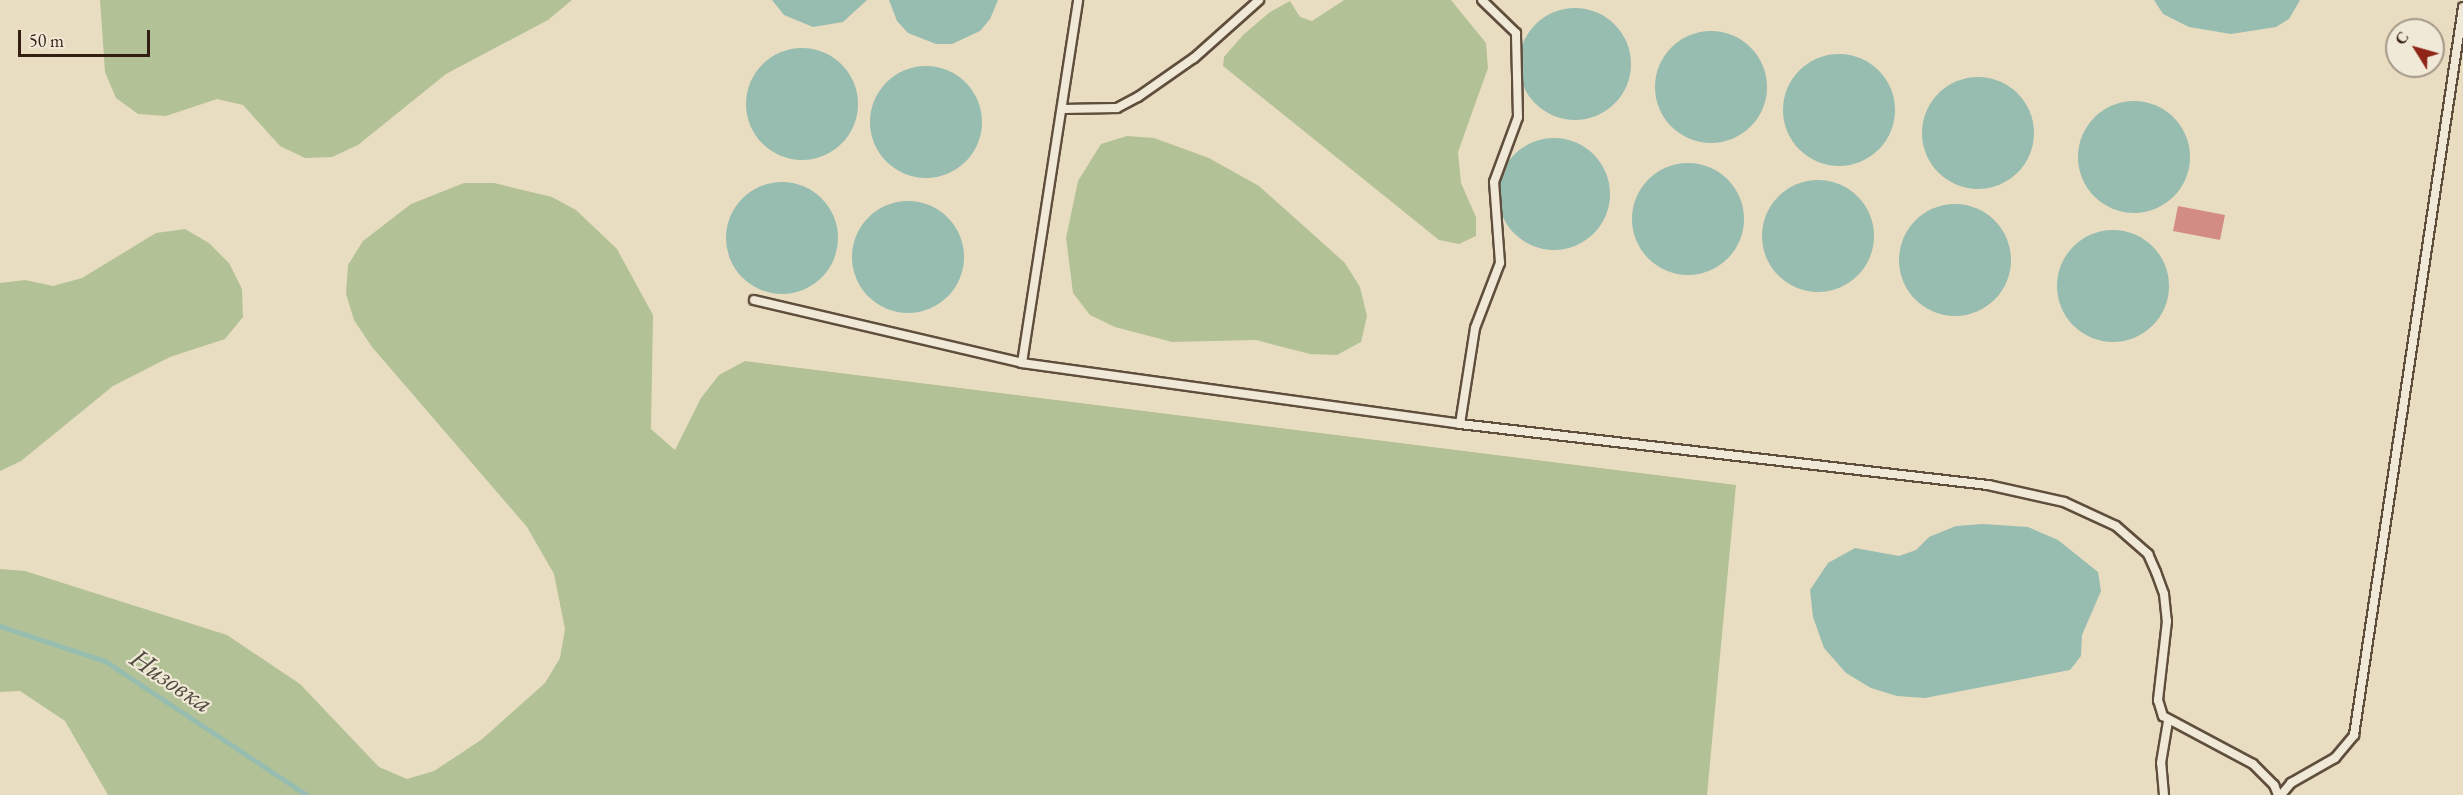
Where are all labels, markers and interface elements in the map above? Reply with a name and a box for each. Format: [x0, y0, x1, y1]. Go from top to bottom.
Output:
scale bar [21, 18, 153, 56]
north arrow [2385, 18, 2445, 78]
text: С [2390, 27, 2414, 49]
text: 50 m [29, 29, 64, 52]
water label: Низовка [124, 640, 220, 720]

